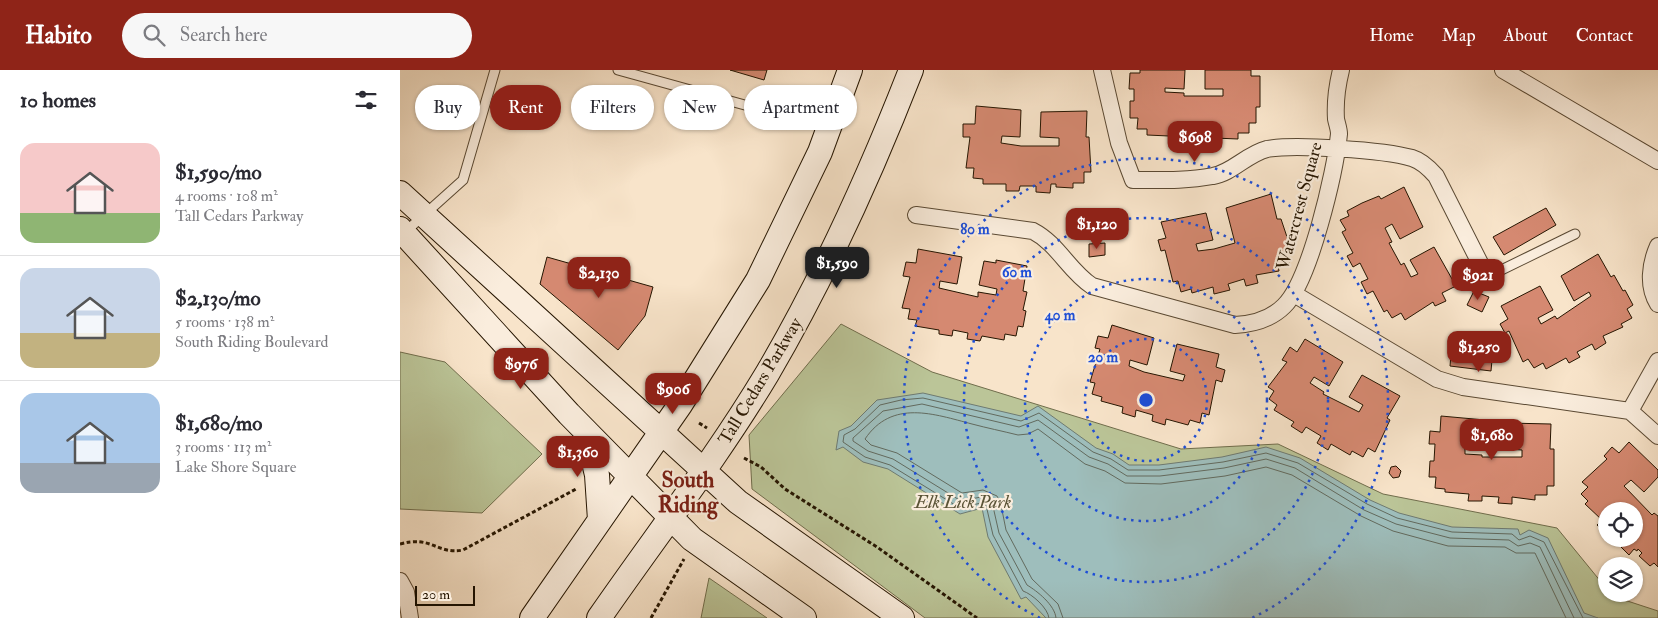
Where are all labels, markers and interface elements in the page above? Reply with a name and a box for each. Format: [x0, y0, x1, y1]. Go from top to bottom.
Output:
search box [122, 13, 472, 58]
text: Habito [25, 20, 92, 51]
icon: search [140, 21, 168, 49]
text: Search here [180, 23, 268, 47]
text: Home [1369, 24, 1414, 47]
text: Map [1442, 24, 1476, 47]
text: About [1504, 24, 1548, 47]
text: Contact [1576, 24, 1633, 47]
chip: Buy [415, 85, 480, 130]
chip: Rent [490, 85, 561, 130]
chip: Filters [571, 85, 654, 130]
chip: New [664, 85, 734, 130]
chip: Apartment [744, 85, 857, 130]
icon: filters [352, 86, 380, 114]
text: 10 homes [20, 87, 96, 114]
pin: $698 [1165, 121, 1225, 163]
text: $698 [1179, 127, 1211, 147]
street label: Watercrest Square [1271, 139, 1328, 274]
text: $1,590/mo [175, 159, 262, 186]
icon: home [60, 163, 120, 223]
text: 4 rooms · 108 m² [175, 186, 278, 206]
text: Tall Cedars Parkway [175, 206, 303, 226]
pin: $1,120 [1056, 208, 1138, 250]
text: $1,120 [1077, 214, 1117, 234]
text: 80 m [960, 220, 990, 239]
pin: $1,590 [796, 246, 878, 289]
text: $1,590 [816, 253, 858, 273]
pin: $2,130 [558, 256, 640, 299]
pin: $921 [1448, 258, 1508, 301]
text: $2,130 [578, 263, 620, 283]
text: 60 m [1002, 263, 1032, 282]
text: $921 [1462, 265, 1494, 285]
text: $2,130/mo [175, 285, 261, 312]
icon: home [60, 288, 120, 348]
text: 40 m [1044, 306, 1076, 325]
text: 5 rooms · 138 m² [175, 312, 274, 332]
street label: Tall Cedars Parkway [713, 313, 808, 449]
pin: $1,250 [1438, 330, 1520, 373]
text: South Riding Boulevard [175, 332, 328, 352]
text: $1,250 [1458, 337, 1500, 357]
pin: $976 [491, 348, 551, 390]
text: 20 m [1088, 348, 1118, 367]
text: $976 [505, 354, 537, 374]
pin: $906 [643, 372, 703, 415]
text: $906 [656, 379, 690, 399]
centre of rings [1137, 391, 1155, 409]
text: $1,680/mo [175, 410, 262, 437]
icon: home [60, 413, 120, 473]
pin: $1,680 [1451, 418, 1533, 461]
text: $1,680 [1471, 425, 1513, 445]
pin: $1,360 [537, 436, 619, 478]
text: 3 rooms · 113 m² [175, 437, 271, 457]
text: $1,360 [558, 442, 598, 462]
text: Lake Shore Square [175, 457, 296, 477]
district label: South Riding [658, 466, 719, 520]
park label: Elk Lick Park [913, 491, 1012, 514]
map controls [1598, 502, 1643, 602]
button: locate [1598, 502, 1643, 547]
button: layers [1598, 557, 1643, 602]
scale bar [415, 583, 475, 606]
text: 20 m [422, 586, 450, 603]

